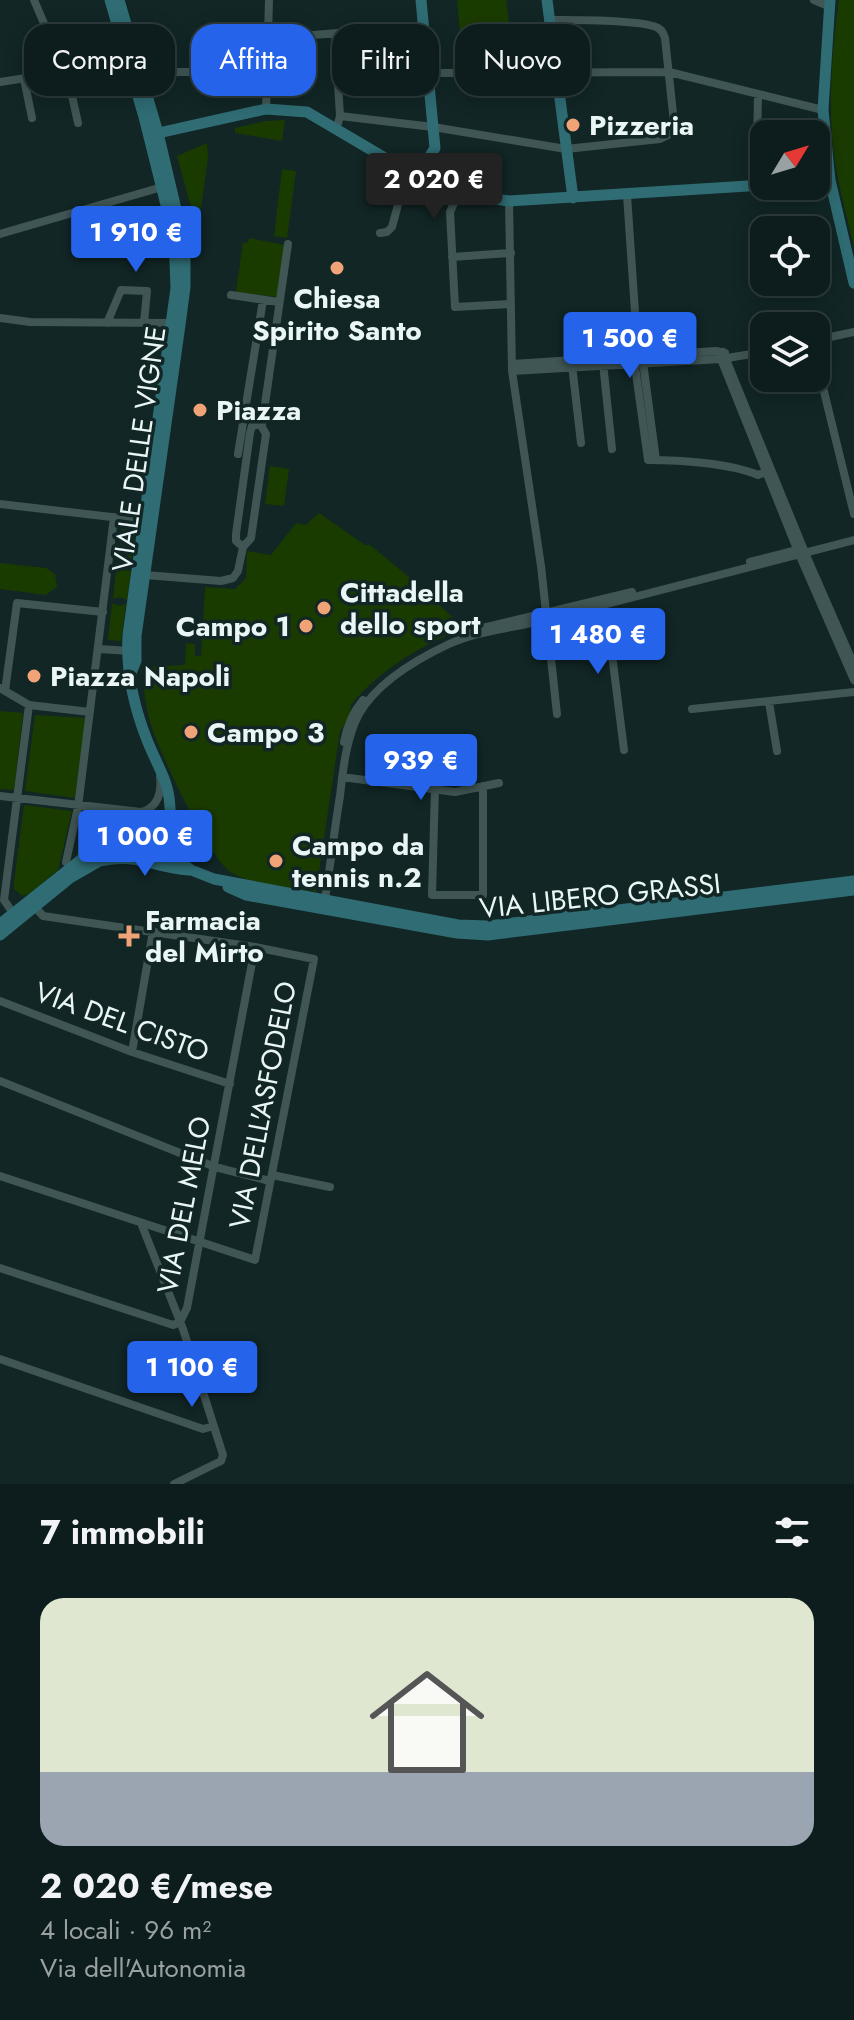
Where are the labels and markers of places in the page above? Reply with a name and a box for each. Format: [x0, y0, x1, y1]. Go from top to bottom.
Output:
place label: Pizzeria [589, 105, 694, 146]
marker: Pizzeria [564, 116, 582, 134]
pin: 2 020 € [360, 153, 508, 221]
pin: 1 910 € [62, 206, 210, 274]
marker: Chiesa Spirito Santo [328, 259, 346, 277]
place label: Chiesa Spirito Santo [252, 278, 422, 351]
pin: 1 500 € [556, 312, 704, 380]
place label: Piazza [216, 390, 301, 431]
marker: Piazza [191, 401, 209, 419]
place label: Cittadella dello sport [340, 572, 480, 645]
marker: Cittadella dello sport [315, 599, 333, 617]
place label: Campo 1 [176, 606, 290, 647]
pin: 1 480 € [524, 608, 672, 676]
marker: Campo 1 [297, 617, 315, 635]
place label: Piazza Napoli [50, 656, 230, 697]
marker: Piazza Napoli [25, 667, 43, 685]
place label: Campo 3 [207, 712, 324, 753]
marker: Campo 3 [182, 723, 200, 741]
pin: 939 € [365, 734, 477, 802]
pin: 1 000 € [71, 810, 219, 878]
place label: Campo da tennis n.2 [292, 825, 424, 898]
marker: Campo da tennis n.2 [267, 852, 285, 870]
place label: Farmacia del Mirto [145, 900, 264, 973]
marker: Farmacia del Mirto [120, 927, 138, 945]
pin: 1 100 € [118, 1341, 266, 1409]

